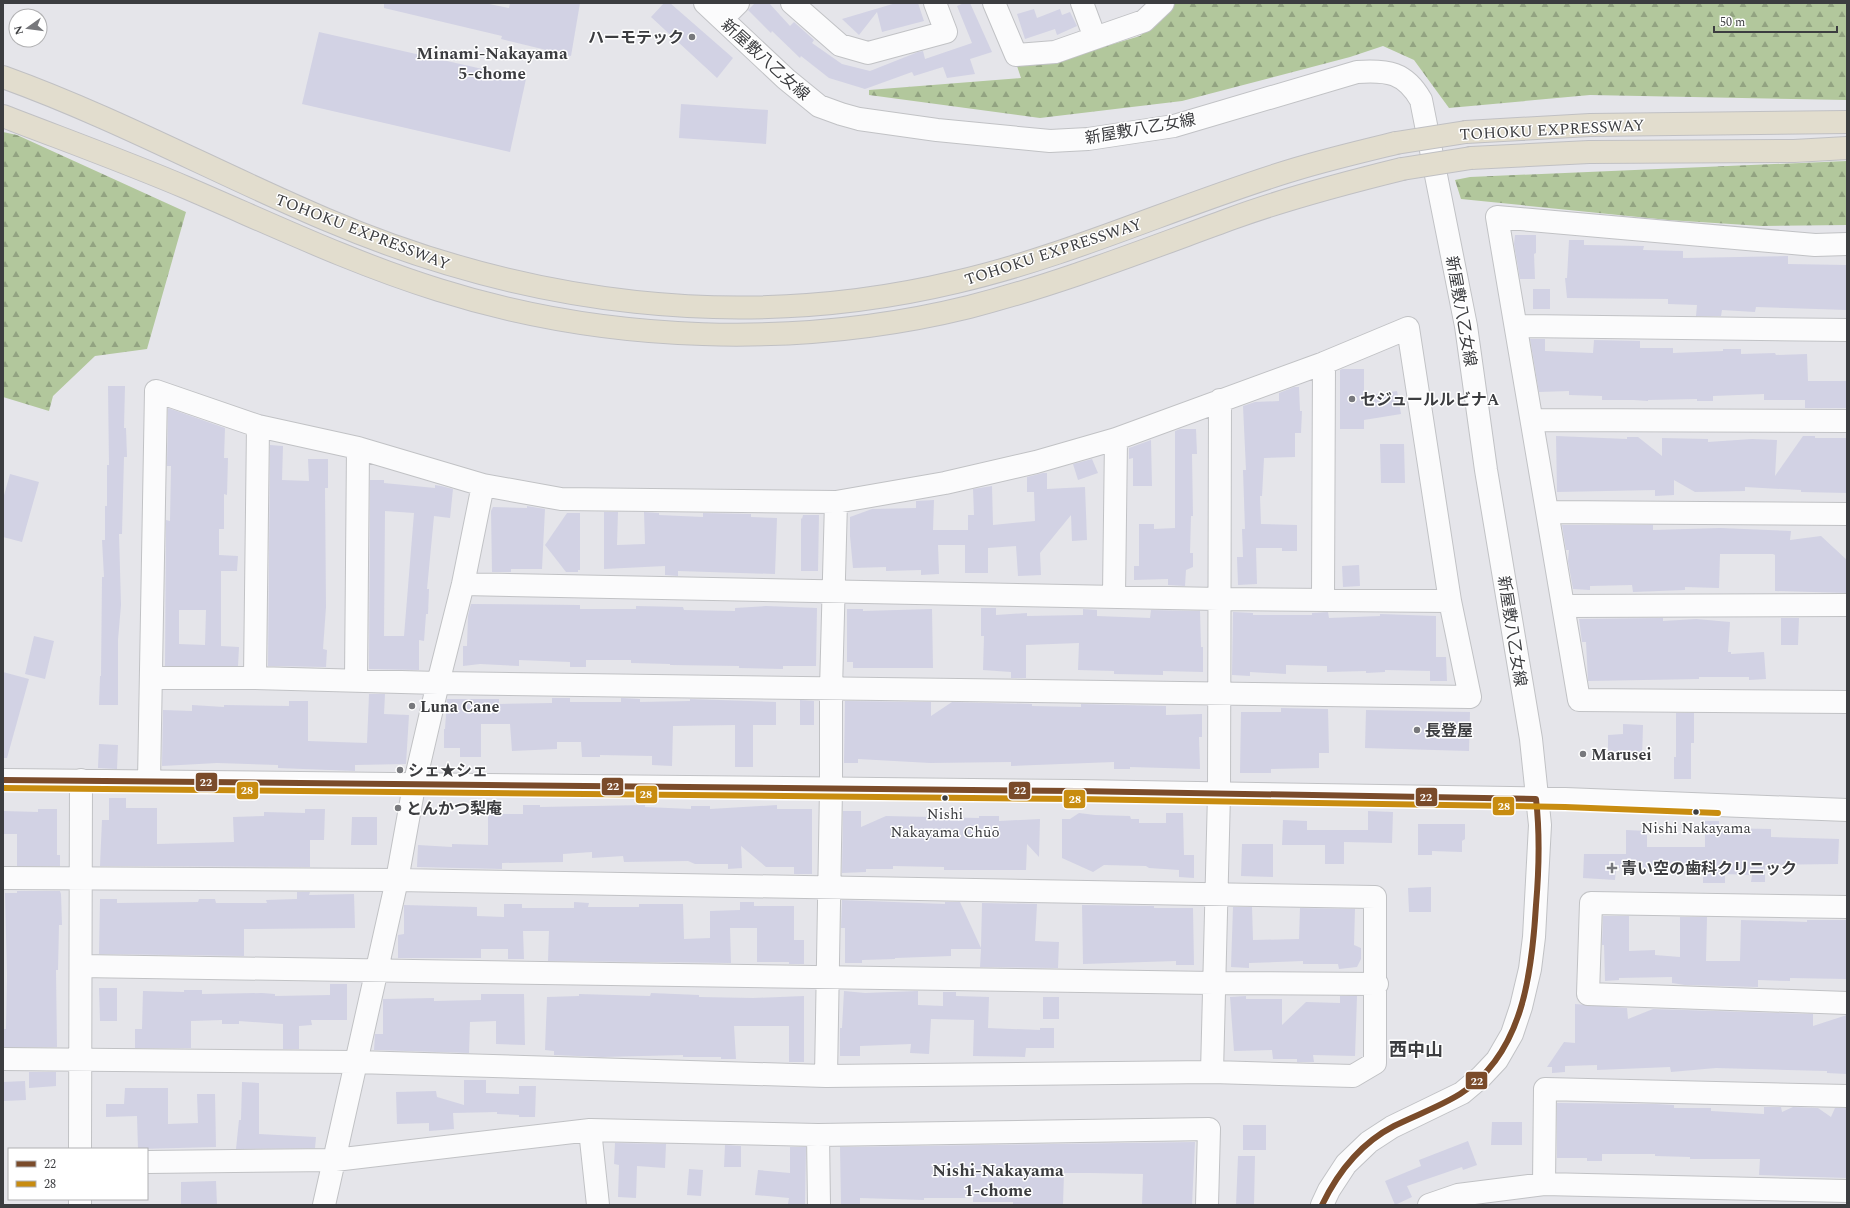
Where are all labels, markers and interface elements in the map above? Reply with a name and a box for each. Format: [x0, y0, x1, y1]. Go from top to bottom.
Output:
north arrow [8, 8, 48, 48]
scale bar [1714, 8, 1837, 34]
street label: 新屋敷八乙女線 [716, 13, 815, 106]
text: 50 m [1720, 13, 1745, 32]
text: N [9, 24, 28, 37]
place label: ハーモテック [588, 26, 684, 50]
marker: ハーモテック [687, 32, 697, 42]
district label: Minami-Nakayama 5-chome [416, 41, 568, 87]
street label: 新屋敷八乙女線 [1083, 107, 1197, 151]
street label: TOHOKU EXPRESSWAY [1459, 113, 1645, 147]
street label: TOHOKU EXPRESSWAY [272, 188, 453, 276]
street label: TOHOKU EXPRESSWAY [961, 212, 1145, 292]
street label: 新屋敷八乙女線 [1439, 254, 1483, 368]
place label: セジュールルビナA [1360, 388, 1500, 412]
marker: セジュールルビナA [1347, 394, 1357, 404]
street label: 新屋敷八乙女線 [1491, 574, 1533, 688]
place label: Luna Cane [420, 695, 499, 719]
marker: Luna Cane [407, 701, 417, 711]
place label: 長登屋 [1425, 719, 1473, 743]
marker: 長登屋 [1412, 725, 1422, 735]
place label: Marusei [1591, 743, 1652, 767]
marker: Marusei [1578, 749, 1588, 759]
place label: シェ★シェ [408, 759, 488, 783]
marker: シェ★シェ [395, 765, 405, 775]
line badge: 22 [195, 772, 218, 792]
text: 22 [200, 774, 212, 791]
line badge: 22 [601, 777, 624, 796]
text: 22 [607, 778, 619, 795]
line badge: 28 [236, 781, 259, 800]
line badge: 22 [1008, 781, 1031, 800]
text: 28 [241, 782, 253, 799]
text: 22 [1014, 782, 1026, 799]
line badge: 28 [635, 785, 658, 804]
text: 28 [640, 786, 652, 803]
line badge: 22 [1415, 787, 1438, 807]
line badge: 28 [1063, 789, 1086, 809]
text: 22 [1420, 789, 1432, 806]
text: 28 [1069, 791, 1081, 808]
marker: Nishi Nakayama Chūō [940, 793, 950, 803]
line badge: 28 [1492, 796, 1515, 816]
place label: とんかつ梨庵 [406, 797, 502, 821]
text: 28 [1498, 798, 1510, 815]
marker: とんかつ梨庵 [393, 803, 403, 813]
place label: Nishi Nakayama Chūō [890, 803, 1000, 844]
marker: Nishi Nakayama [1691, 807, 1701, 817]
place label: Nishi Nakayama [1641, 817, 1751, 840]
place label: 青い空の歯科クリニック [1621, 857, 1797, 881]
marker: 青い空の歯科クリニック [1606, 862, 1618, 874]
district label: 西中山 [1389, 1037, 1443, 1064]
line badge: 22 [1465, 1071, 1488, 1090]
text: 22 [1471, 1073, 1483, 1090]
legend [8, 1148, 148, 1200]
text: 22 [44, 1155, 56, 1174]
district label: Nishi-Nakayama 1-chome [932, 1158, 1064, 1204]
text: 28 [44, 1175, 56, 1194]

